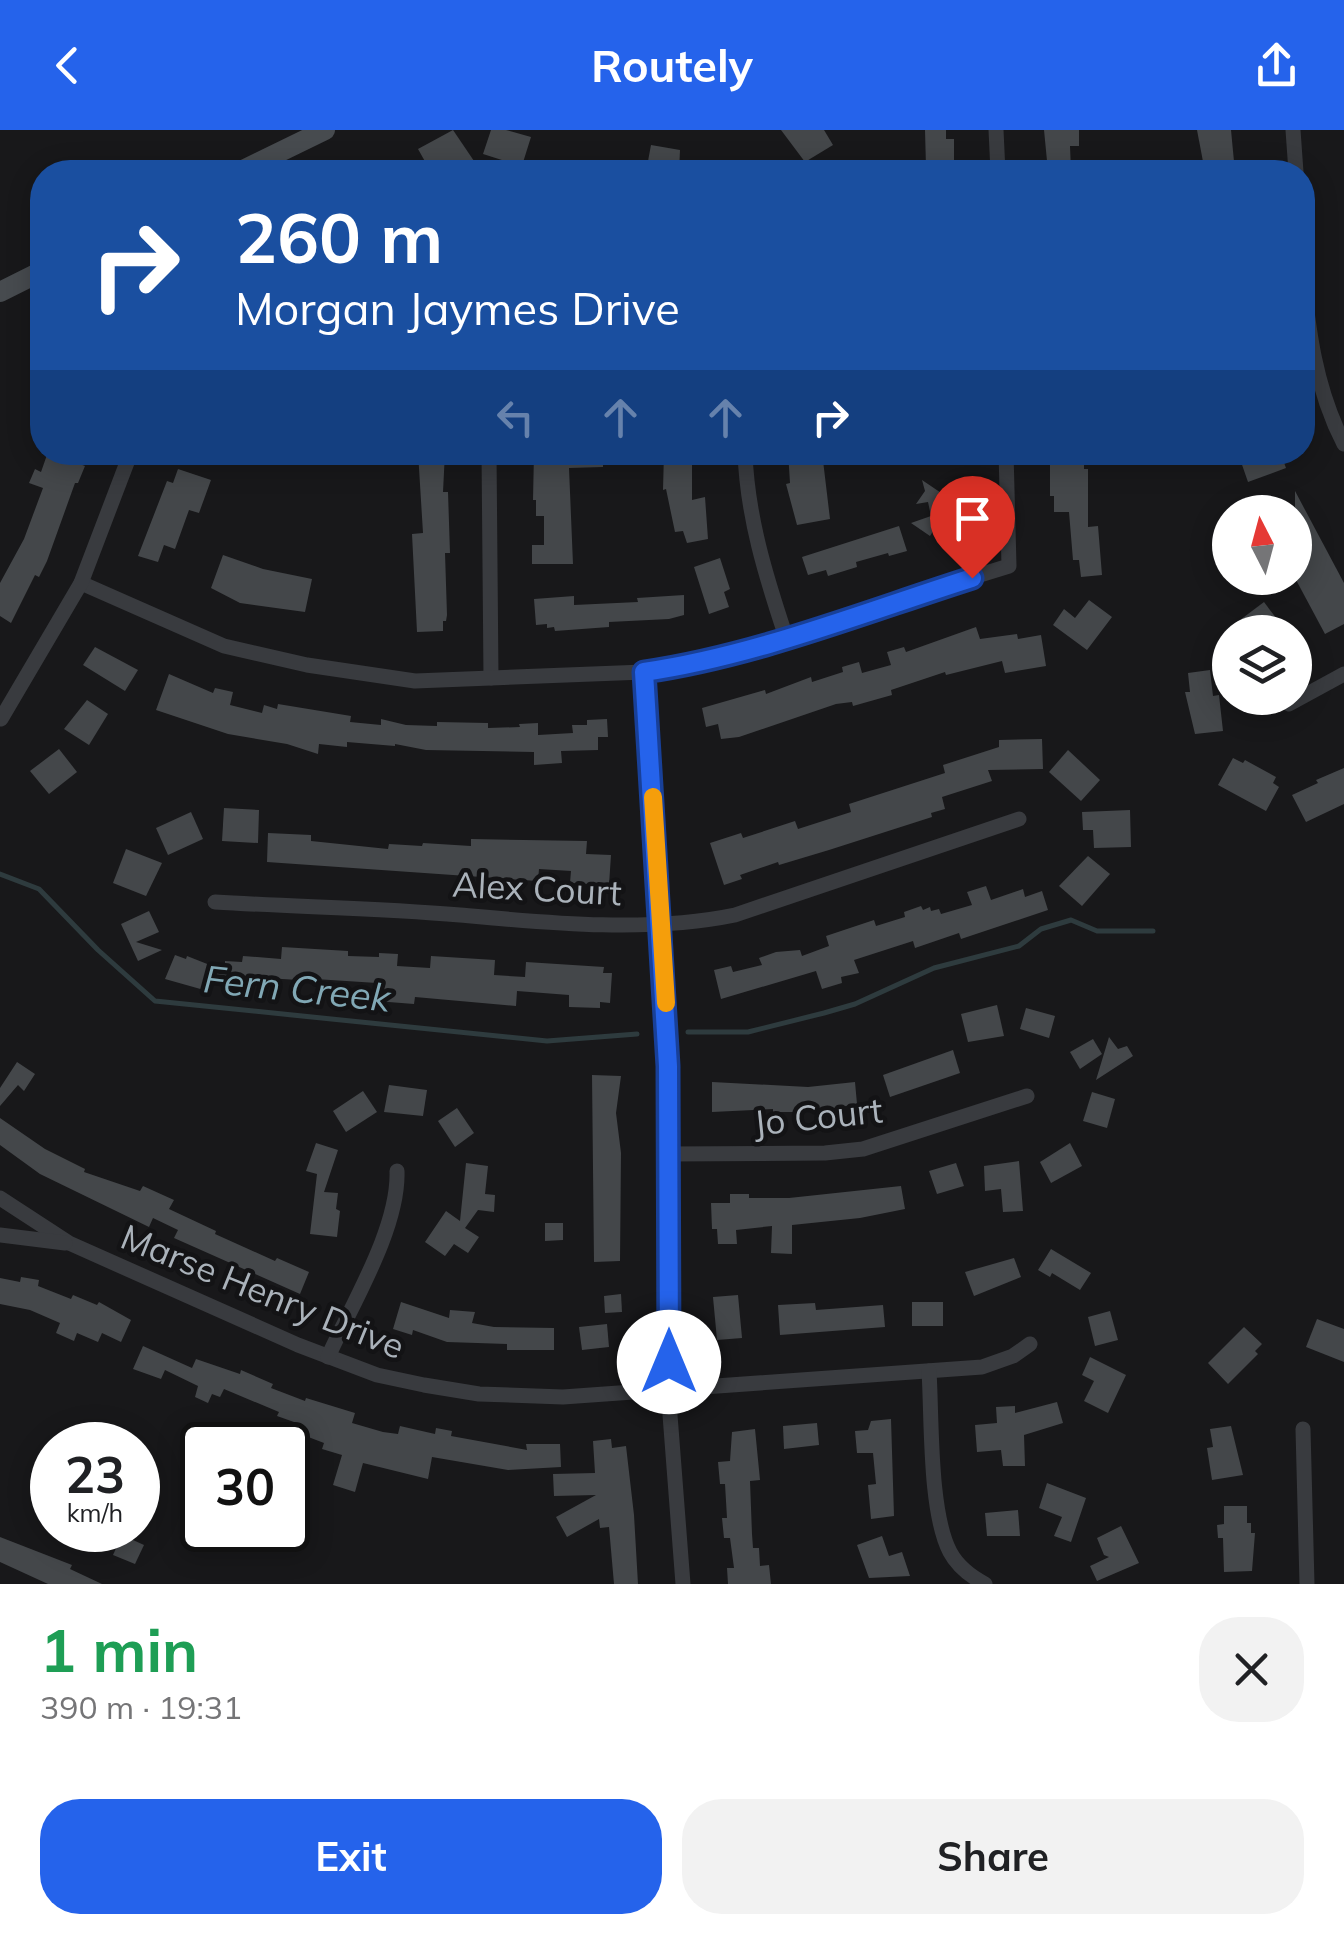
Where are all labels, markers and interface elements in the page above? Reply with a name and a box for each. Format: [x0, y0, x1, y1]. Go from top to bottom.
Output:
text: Routely [591, 37, 753, 93]
icon: back [40, 38, 95, 93]
icon: share [1249, 38, 1304, 93]
text: 260 m [235, 193, 443, 281]
icon: right [70, 200, 200, 330]
text: Morgan Jaymes Drive [235, 280, 680, 336]
icon: left [488, 390, 543, 445]
icon: ahead [593, 390, 648, 445]
icon: ahead [698, 390, 753, 445]
icon: right [803, 390, 858, 445]
pin [930, 476, 1015, 579]
icon: arrive [945, 491, 1000, 546]
north arrow [1212, 495, 1312, 595]
map controls [1212, 495, 1312, 715]
button: layers [1212, 615, 1312, 715]
street label: Alex Court [451, 862, 623, 914]
water label: Fern Creek [201, 954, 394, 1022]
street label: Jo Court [751, 1087, 885, 1145]
street label: Marse Henry Drive [115, 1214, 411, 1368]
position arrow [617, 1310, 721, 1414]
speed limit sign: 30 [180, 1422, 310, 1552]
text: 23 [65, 1443, 125, 1506]
text: km/h [67, 1497, 123, 1528]
text: 1 min [40, 1612, 198, 1687]
button: close [1199, 1617, 1304, 1722]
text: 390 m · 19:31 [40, 1687, 242, 1727]
button: Exit [40, 1799, 662, 1914]
button: Share [682, 1799, 1304, 1914]

